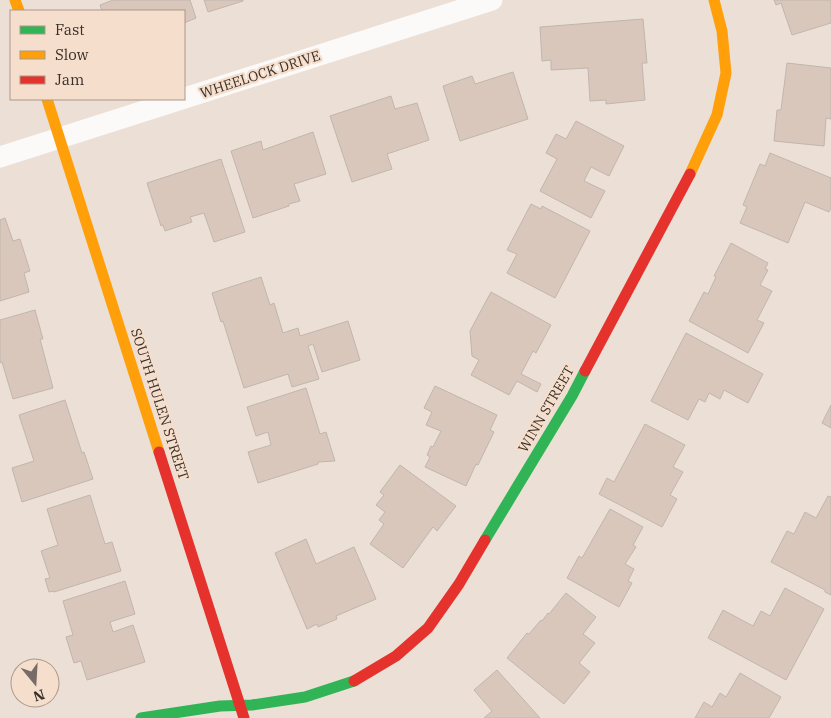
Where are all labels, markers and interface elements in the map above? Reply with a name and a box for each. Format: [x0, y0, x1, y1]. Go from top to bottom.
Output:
legend [10, 10, 185, 100]
text: Fast [55, 20, 85, 39]
text: Slow [55, 45, 89, 64]
street label: WHEELOCK DRIVE [198, 46, 322, 102]
text: Jam [55, 70, 84, 89]
street label: SOUTH HULEN STREET [127, 326, 193, 482]
street label: WINN STREET [514, 362, 578, 456]
north arrow [10, 658, 60, 708]
text: N [31, 685, 47, 706]

